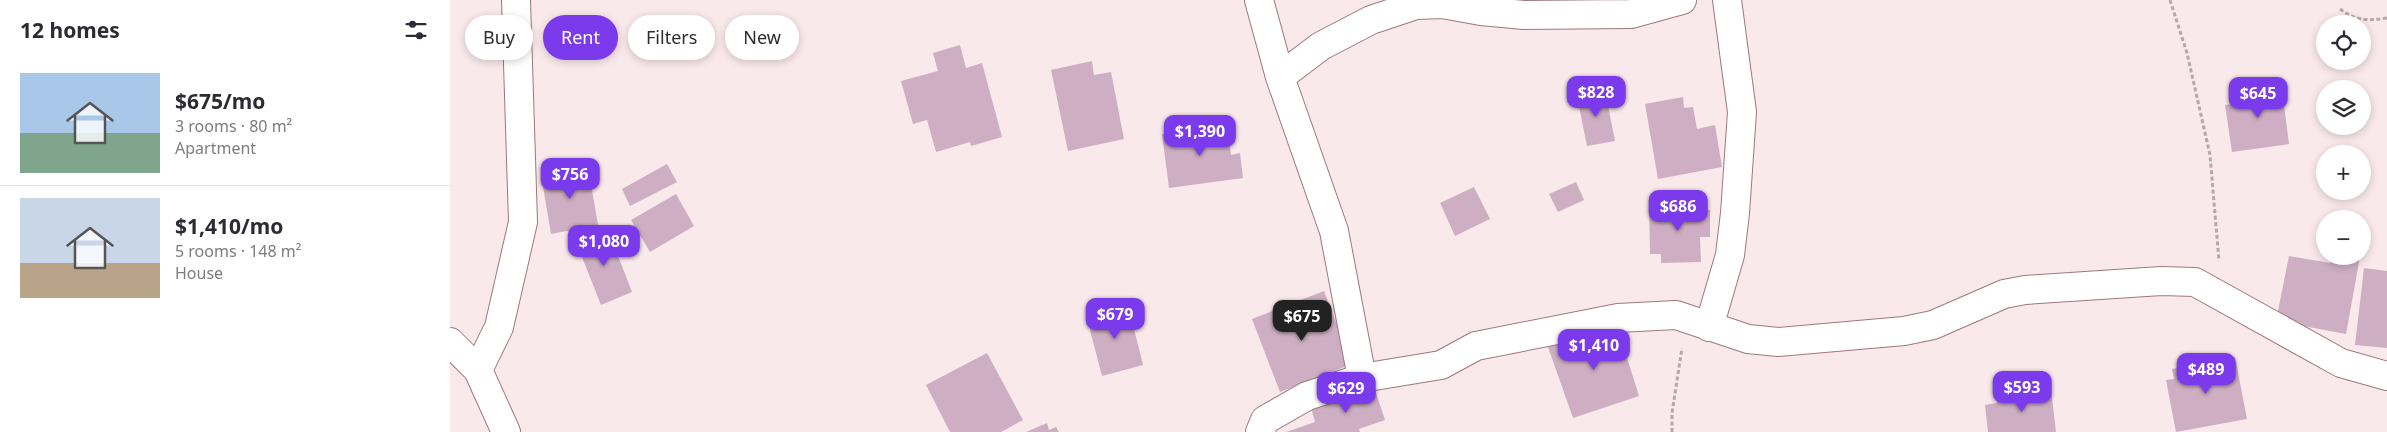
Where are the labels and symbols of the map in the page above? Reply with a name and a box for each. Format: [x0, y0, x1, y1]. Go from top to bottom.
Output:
pin: $828 [1566, 76, 1626, 118]
pin: $645 [2228, 76, 2288, 119]
pin: $1,390 [1159, 114, 1241, 157]
pin: $756 [540, 158, 600, 200]
pin: $686 [1648, 190, 1708, 232]
pin: $1,080 [563, 224, 645, 267]
pin: $679 [1085, 298, 1145, 340]
pin: $675 [1272, 300, 1332, 342]
pin: $1,410 [1553, 328, 1635, 371]
pin: $489 [2176, 352, 2236, 395]
pin: $593 [1992, 370, 2052, 413]
pin: $629 [1316, 372, 1376, 414]

